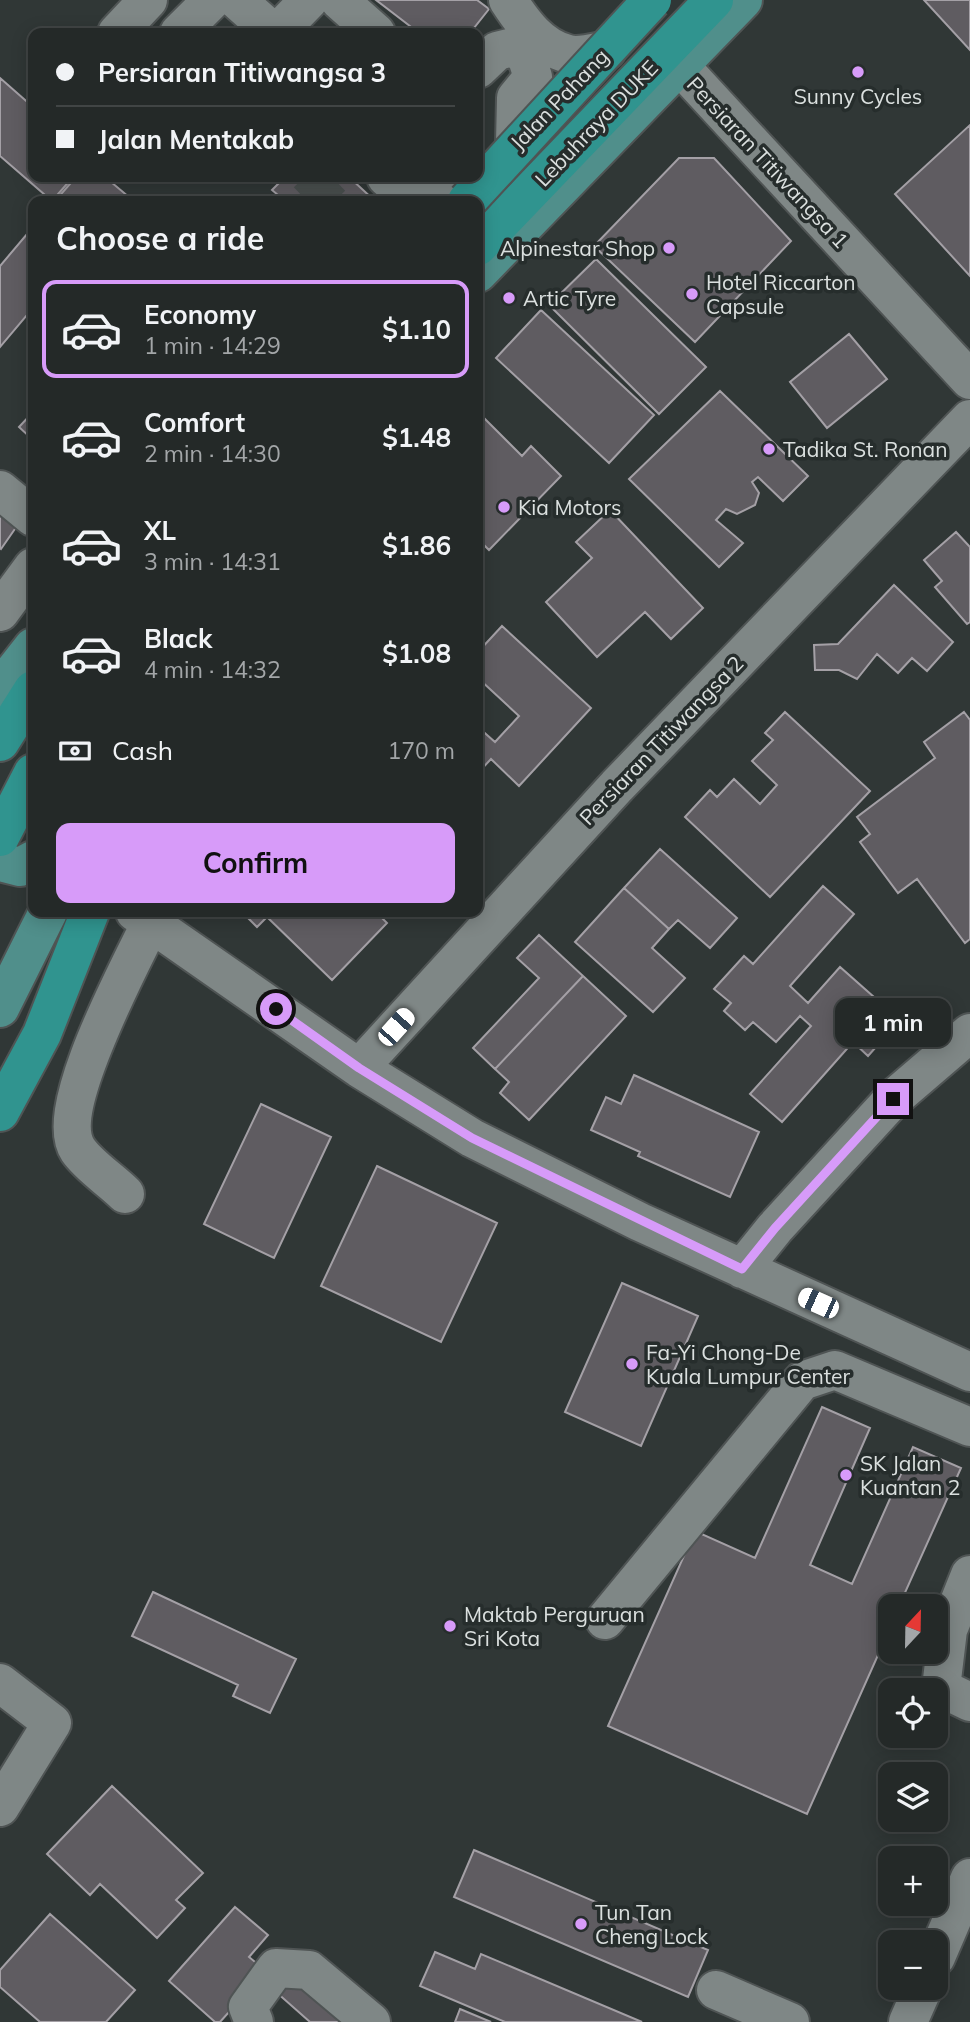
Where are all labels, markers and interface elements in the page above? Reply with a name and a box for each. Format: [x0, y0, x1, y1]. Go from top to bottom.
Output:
street label: Jalan Pahang [504, 43, 614, 155]
street label: Lebuhraya DUKE [529, 54, 663, 192]
text: Persiaran Titiwangsa 3 [98, 56, 386, 89]
marker: Sunny Cycles [850, 64, 866, 80]
street label: Persiaran Titiwangsa 1 [682, 71, 854, 253]
place label: Sunny Cycles [794, 83, 922, 109]
text: Jalan Mentakab [98, 123, 294, 156]
text: Choose a ride [56, 218, 264, 258]
place label: Alpinestar Shop [500, 235, 655, 261]
marker: Alpinestar Shop [661, 240, 677, 256]
place label: Hotel Riccarton Capsule [706, 269, 855, 319]
place label: Artic Tyre [523, 285, 616, 311]
marker: Hotel Riccarton Capsule [684, 286, 700, 302]
marker: Artic Tyre [501, 290, 517, 306]
icon: car [60, 298, 123, 361]
text: Economy [144, 298, 256, 331]
text: $1.10 [382, 313, 451, 346]
text: 1 min · 14:29 [144, 331, 281, 360]
icon: car [60, 406, 123, 469]
text: Comfort [144, 406, 245, 439]
text: $1.48 [382, 421, 451, 454]
place label: Tadika St. Ronan [783, 436, 948, 462]
text: 2 min · 14:30 [144, 439, 281, 468]
marker: Tadika St. Ronan [761, 441, 777, 457]
place label: Kia Motors [518, 494, 621, 520]
marker: Kia Motors [496, 499, 512, 515]
icon: car [60, 514, 123, 577]
text: XL [144, 514, 176, 547]
text: $1.86 [382, 529, 451, 562]
text: 3 min · 14:31 [144, 547, 281, 576]
icon: car [60, 622, 123, 685]
text: Black [144, 622, 212, 655]
text: $1.08 [382, 637, 451, 670]
street label: Persiaran Titiwangsa 2 [574, 650, 748, 830]
text: 4 min · 14:32 [144, 655, 281, 684]
icon: cash [56, 732, 94, 770]
text: Cash [112, 734, 173, 767]
text: 170 m [387, 736, 455, 765]
button: Confirm [56, 823, 455, 903]
route start [260, 993, 292, 1025]
callout: 1 min [835, 998, 951, 1046]
car [375, 1004, 418, 1050]
text: 1 min [863, 1008, 923, 1037]
route end [877, 1083, 909, 1115]
car [795, 1285, 842, 1321]
place label: Fa-Yi Chong-De Kuala Lumpur Center [646, 1339, 851, 1389]
marker: Fa-Yi Chong-De Kuala Lumpur Center [624, 1356, 640, 1372]
place label: SK Jalan Kuantan 2 [860, 1450, 960, 1500]
marker: SK Jalan Kuantan 2 [838, 1467, 854, 1483]
north arrow [878, 1594, 948, 1664]
map controls [878, 1594, 948, 2000]
place label: Maktab Perguruan Sri Kota [464, 1601, 645, 1651]
marker: Maktab Perguruan Sri Kota [442, 1618, 458, 1634]
button: locate [878, 1678, 948, 1748]
button: layers [878, 1762, 948, 1832]
button: + [878, 1846, 948, 1916]
place label: Tun Tan Cheng Lock [595, 1899, 708, 1949]
marker: Tun Tan Cheng Lock [573, 1916, 589, 1932]
button: − [878, 1930, 948, 2000]

